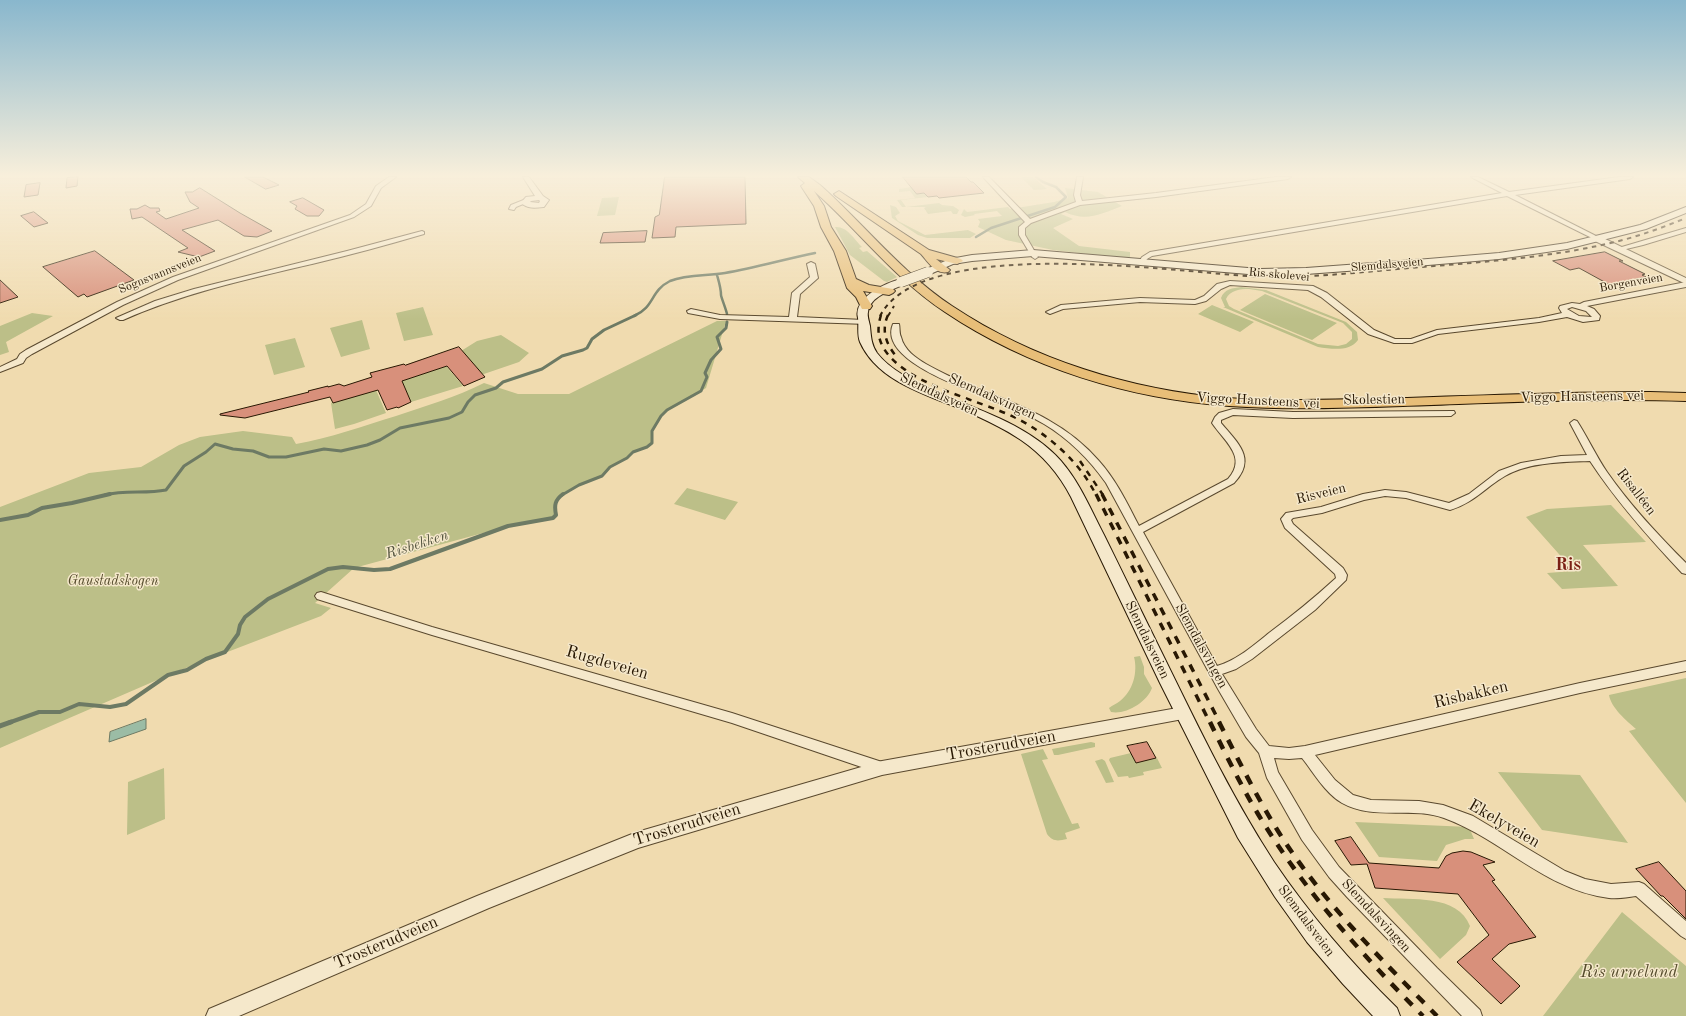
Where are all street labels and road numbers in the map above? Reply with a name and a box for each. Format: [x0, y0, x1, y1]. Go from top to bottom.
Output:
street label: Sognsvannsveien [116, 251, 204, 297]
street label: Slemdalsveien [1350, 255, 1424, 275]
street label: Ris skolevei [1248, 265, 1310, 285]
street label: Borgenveien [1598, 270, 1664, 296]
street label: Slemdalsveien [897, 369, 981, 421]
street label: Slemdalsvingen [945, 370, 1039, 424]
street label: Viggo Hansteens vei [1520, 388, 1644, 406]
street label: Viggo Hansteens vei [1196, 389, 1320, 413]
street label: Skolestien [1343, 391, 1405, 409]
street label: Risalléen [1613, 465, 1659, 519]
street label: Risveien [1294, 480, 1348, 508]
street label: Slemdalsveien [1121, 598, 1173, 682]
street label: Slemdalsvingen [1171, 601, 1231, 691]
street label: Rugdeveien [563, 642, 651, 684]
street label: Risbakken [1432, 677, 1510, 713]
street label: Trosterudveien [944, 726, 1058, 766]
street label: Ekelyveien [1464, 795, 1544, 853]
street label: Trosterudveien [631, 799, 743, 851]
street label: Slemdalsvingen [1338, 876, 1414, 956]
street label: Slemdalsveien [1274, 882, 1338, 960]
street label: Trosterudveien [331, 912, 441, 974]

